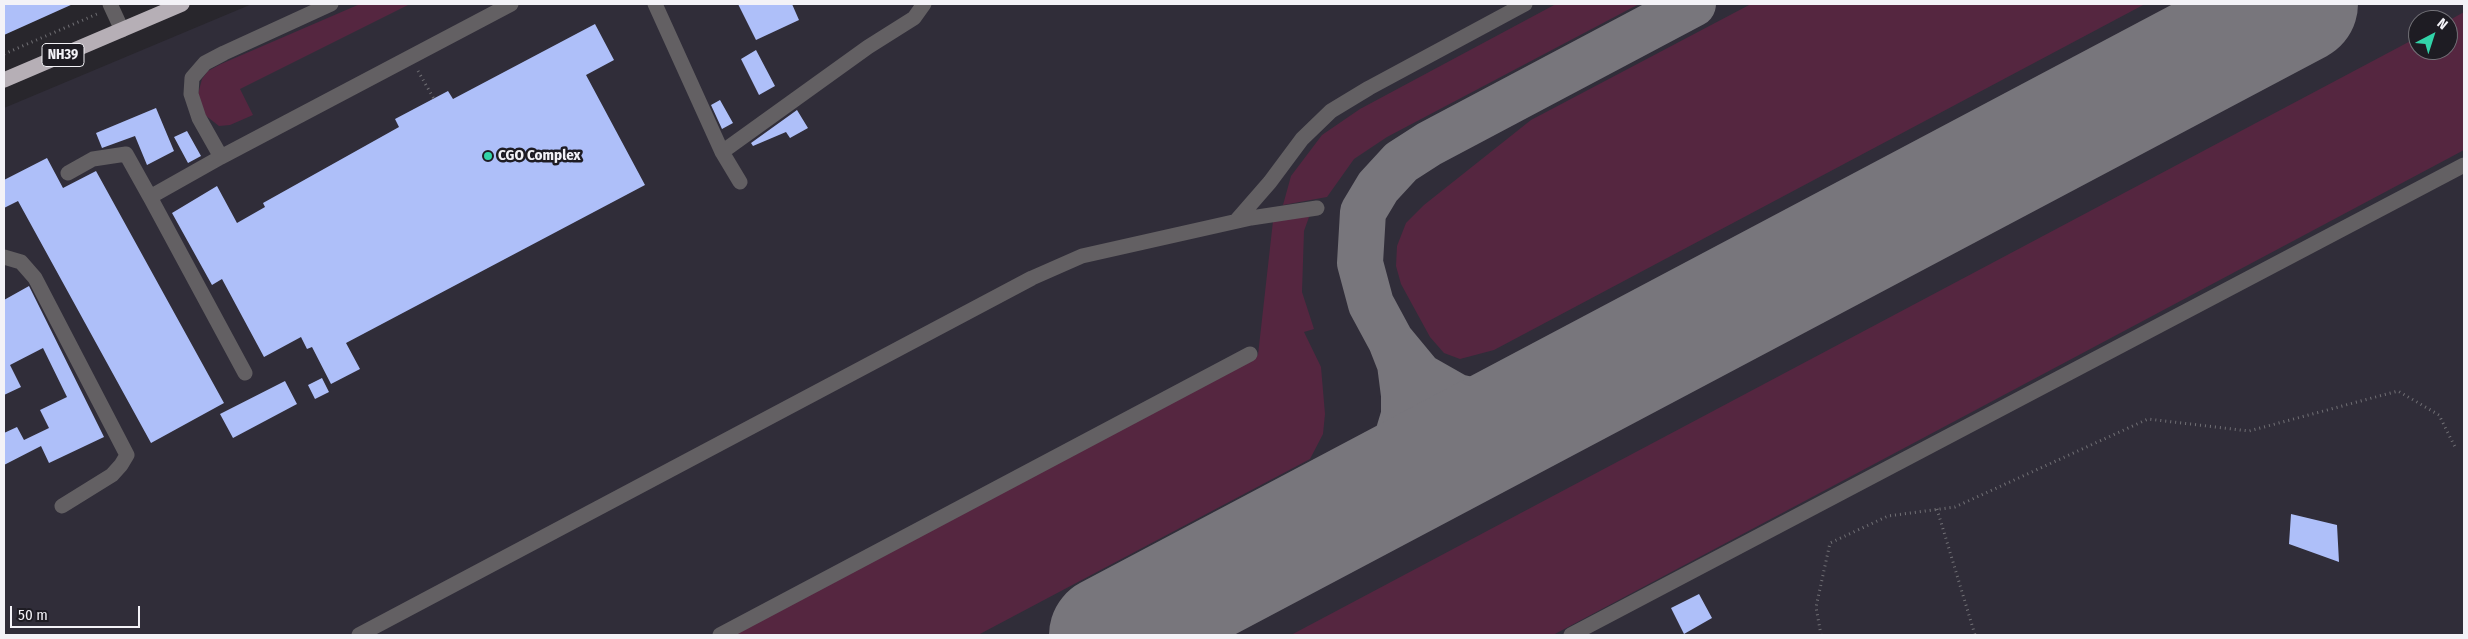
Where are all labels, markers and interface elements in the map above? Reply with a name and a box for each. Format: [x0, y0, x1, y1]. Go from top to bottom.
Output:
north arrow [2408, 10, 2458, 60]
text: N [2434, 15, 2451, 33]
road number: NH39 [42, 44, 84, 66]
place label: CGO Complex [498, 147, 581, 165]
marker: CGO Complex [482, 150, 494, 162]
scale bar [12, 596, 142, 628]
text: 50 m [18, 606, 48, 624]

